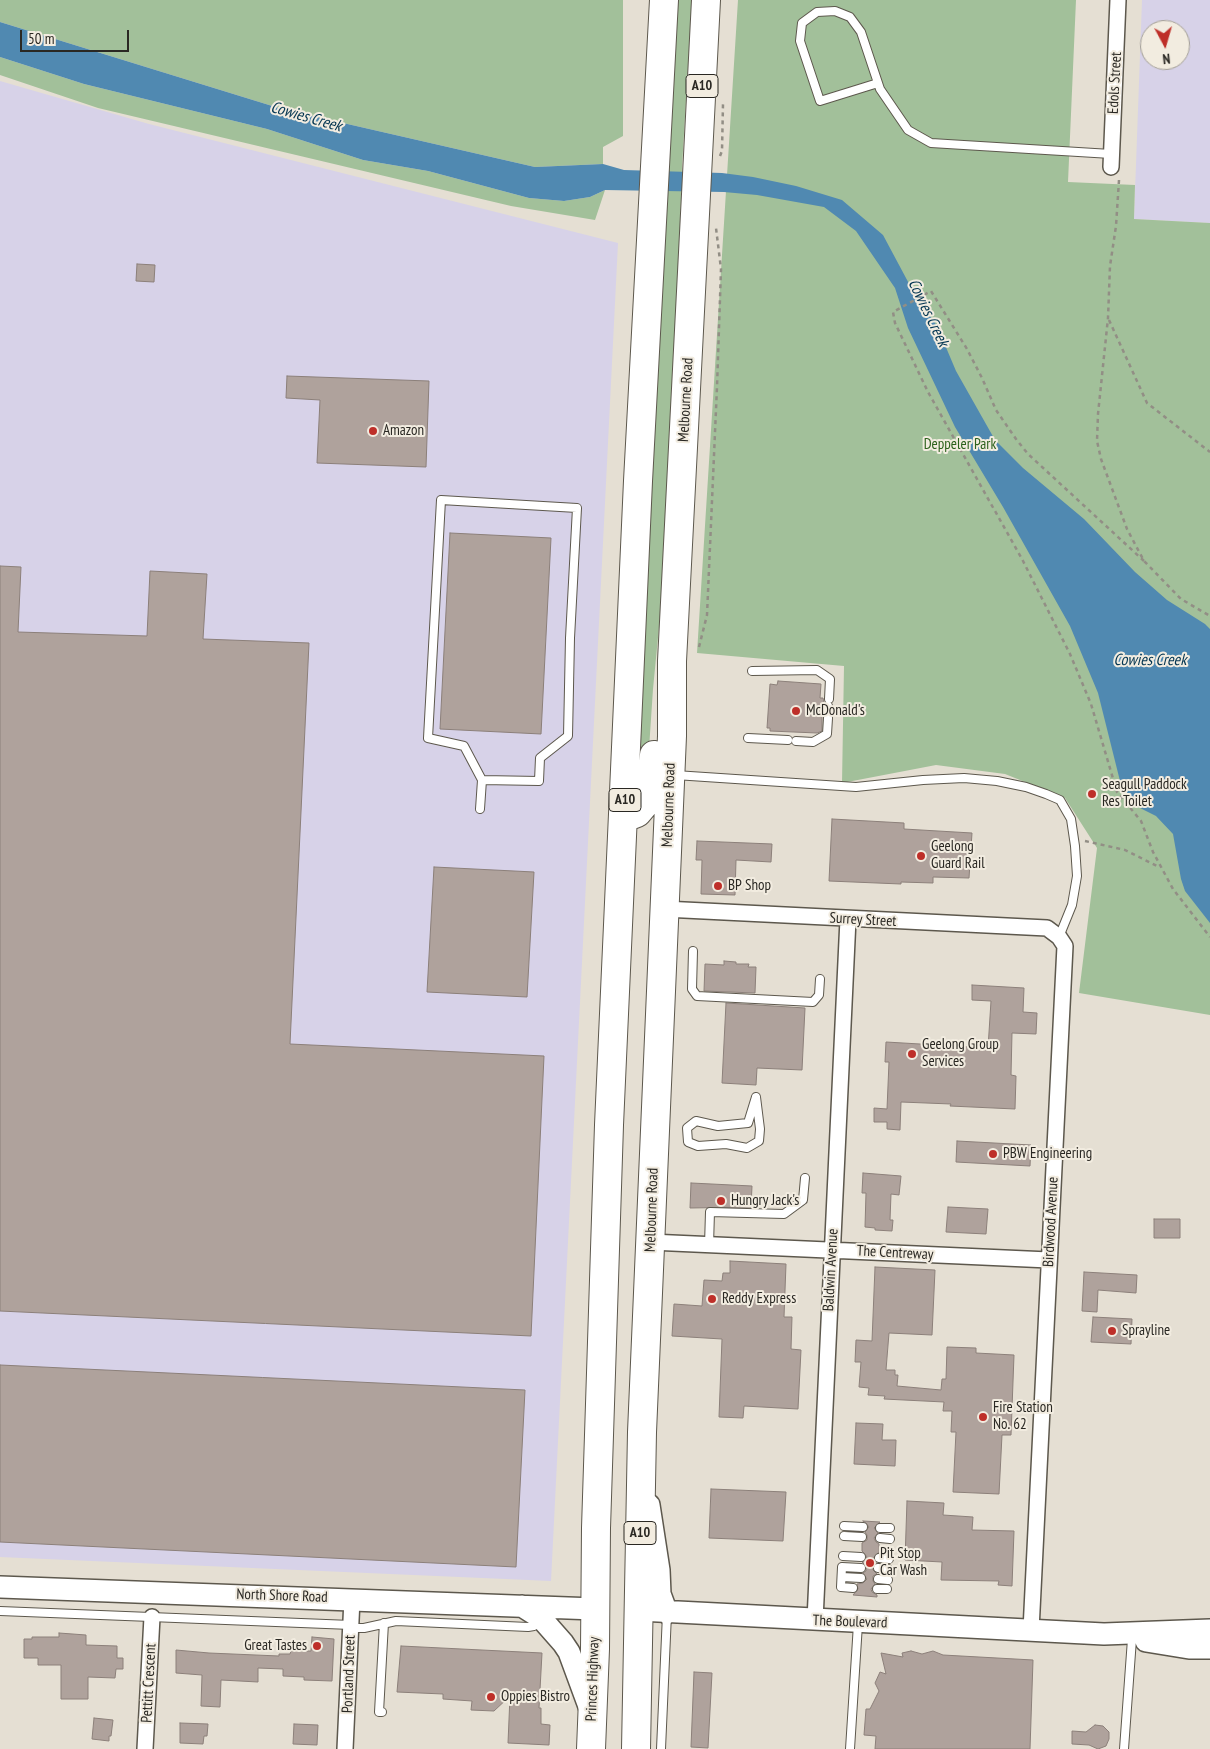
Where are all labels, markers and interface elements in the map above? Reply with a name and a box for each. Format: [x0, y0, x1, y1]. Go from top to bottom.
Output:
scale bar [22, 20, 131, 52]
north arrow [1140, 20, 1190, 70]
text: 50 m [28, 29, 54, 48]
text: N [1162, 50, 1171, 68]
street label: Edols Street [1104, 51, 1126, 115]
road number: A10 [686, 74, 718, 98]
water label: Cowies Creek [268, 98, 344, 136]
water label: Cowies Creek [903, 276, 953, 350]
street label: Melbourne Road [675, 357, 697, 443]
place label: Amazon [383, 422, 424, 440]
marker: Amazon [367, 425, 379, 437]
park label: Deppeler Park [924, 436, 996, 454]
water label: Cowies Creek [1114, 650, 1186, 670]
place label: McDonald's [806, 702, 865, 720]
marker: McDonald's [790, 705, 802, 717]
street label: Melbourne Road [659, 763, 679, 847]
place label: Seagull Paddock Res Toilet [1102, 776, 1187, 811]
road number: A10 [609, 788, 641, 812]
marker: Seagull Paddock Res Toilet [1086, 788, 1098, 800]
place label: Geelong Guard Rail [931, 838, 985, 873]
marker: Geelong Guard Rail [915, 850, 927, 862]
place label: BP Shop [728, 877, 771, 895]
marker: BP Shop [712, 880, 724, 892]
street label: Surrey Street [829, 909, 897, 931]
place label: Geelong Group Services [922, 1036, 999, 1071]
marker: Geelong Group Services [906, 1048, 918, 1060]
place label: PBW Engineering [1003, 1145, 1092, 1163]
marker: PBW Engineering [987, 1148, 999, 1160]
street label: Melbourne Road [642, 1168, 662, 1252]
street label: Birdwood Avenue [1040, 1176, 1062, 1268]
place label: Hungry Jack's [731, 1192, 799, 1210]
marker: Hungry Jack's [715, 1195, 727, 1207]
street label: Baldwin Avenue [820, 1228, 842, 1312]
street label: The Centreway [856, 1242, 934, 1264]
place label: Reddy Express [722, 1290, 796, 1308]
marker: Reddy Express [706, 1293, 718, 1305]
place label: Sprayline [1122, 1322, 1170, 1340]
marker: Sprayline [1106, 1325, 1118, 1337]
place label: Fire Station No. 62 [993, 1399, 1053, 1434]
marker: Fire Station No. 62 [977, 1411, 989, 1423]
road number: A10 [624, 1522, 656, 1545]
place label: Pit Stop Car Wash [880, 1545, 927, 1580]
marker: Pit Stop Car Wash [864, 1557, 876, 1569]
street label: North Shore Road [236, 1585, 328, 1607]
street label: The Boulevard [812, 1612, 888, 1632]
street label: Portland Street [339, 1635, 359, 1713]
street label: Princes Highway [583, 1636, 603, 1722]
place label: Great Tastes [244, 1637, 307, 1655]
marker: Great Tastes [311, 1640, 323, 1652]
street label: Pettitt Crescent [138, 1643, 160, 1723]
place label: Oppies Bistro [501, 1688, 570, 1706]
marker: Oppies Bistro [485, 1691, 497, 1703]

